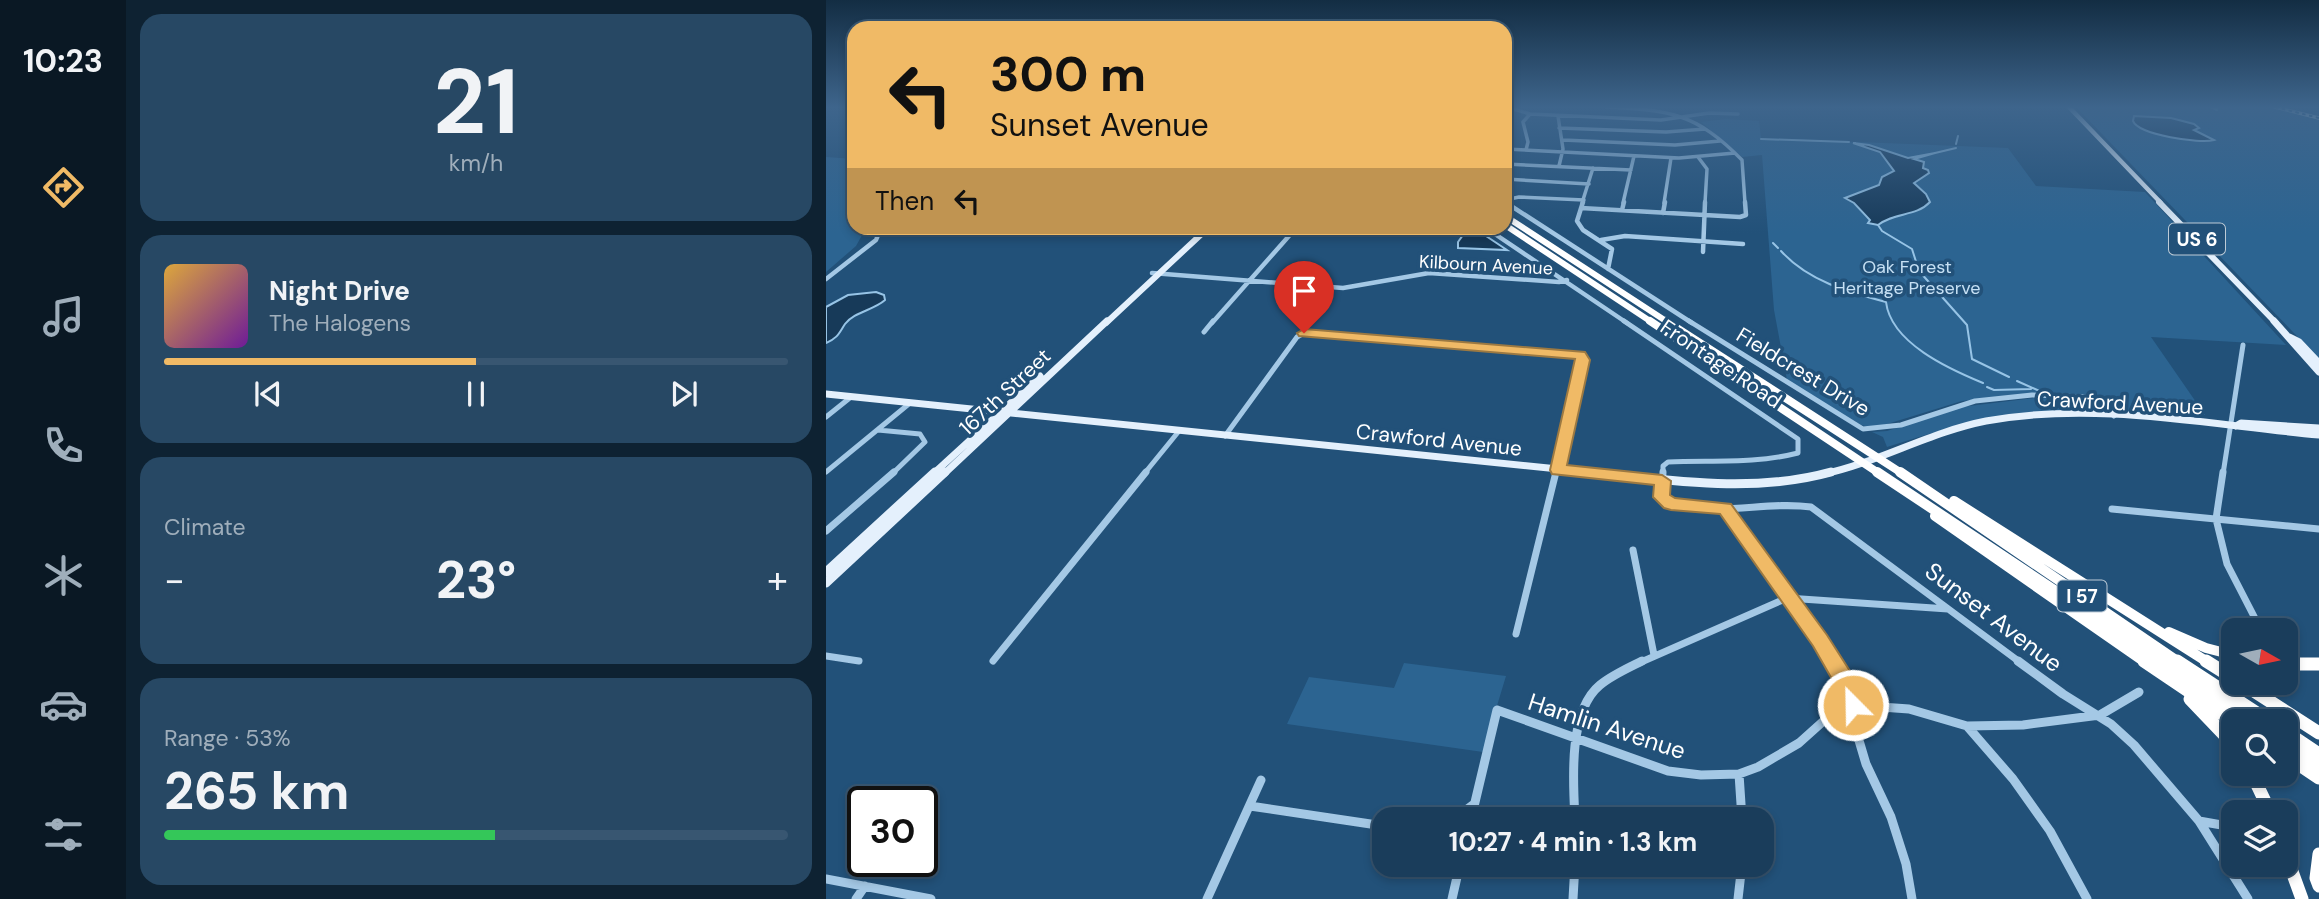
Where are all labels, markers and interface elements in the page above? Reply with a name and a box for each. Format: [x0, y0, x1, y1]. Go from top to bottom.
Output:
text: 10:23 [23, 40, 103, 82]
text: 300 m [990, 42, 1146, 106]
text: 21 [433, 43, 519, 161]
icon: left [875, 49, 966, 140]
text: Sunset Avenue [990, 104, 1209, 146]
text: km/h [449, 148, 503, 178]
icon: directions [39, 163, 88, 212]
icon: left [948, 182, 986, 220]
text: Then [875, 184, 934, 218]
road number: US 6 [2169, 224, 2225, 255]
street label: Kilbourn Avenue [1418, 250, 1554, 280]
park label: Oak Forest Heritage Preserve [1833, 255, 1981, 300]
pin [1274, 261, 1334, 333]
icon: arrive [1285, 272, 1323, 310]
text: Night Drive [269, 274, 410, 308]
icon: music [39, 292, 88, 341]
text: The Halogens [269, 308, 411, 338]
street label: Frontage Road [1655, 313, 1787, 415]
street label: Fieldcrest Drive [1731, 321, 1875, 423]
street label: 167th Street [953, 342, 1057, 442]
icon: previous [249, 375, 287, 413]
icon: pause [457, 375, 495, 413]
icon: next [665, 375, 703, 413]
street label: Crawford Avenue [2036, 385, 2204, 421]
street label: Crawford Avenue [1355, 417, 1523, 463]
icon: phone [39, 421, 88, 470]
text: Climate [164, 512, 246, 542]
text: 23° [436, 546, 516, 614]
icon: climate [39, 551, 88, 600]
text: − [164, 555, 185, 605]
text: + [767, 555, 788, 605]
street label: Sunset Avenue [1919, 555, 2069, 679]
road number: I 57 [2058, 580, 2106, 611]
north arrow [2221, 618, 2298, 695]
map controls [2221, 618, 2298, 877]
position arrow [1816, 668, 1890, 742]
icon: car [39, 680, 88, 729]
street label: Hamlin Avenue [1524, 686, 1690, 766]
button: search [2221, 709, 2298, 786]
text: Range · 53% [164, 723, 291, 753]
text: 265 km [164, 757, 349, 825]
speed limit sign: 30 [847, 786, 938, 877]
button: layers [2221, 800, 2298, 877]
icon: filters [39, 810, 88, 859]
text: 10:27 · 4 min · 1.3 km [1449, 825, 1697, 859]

